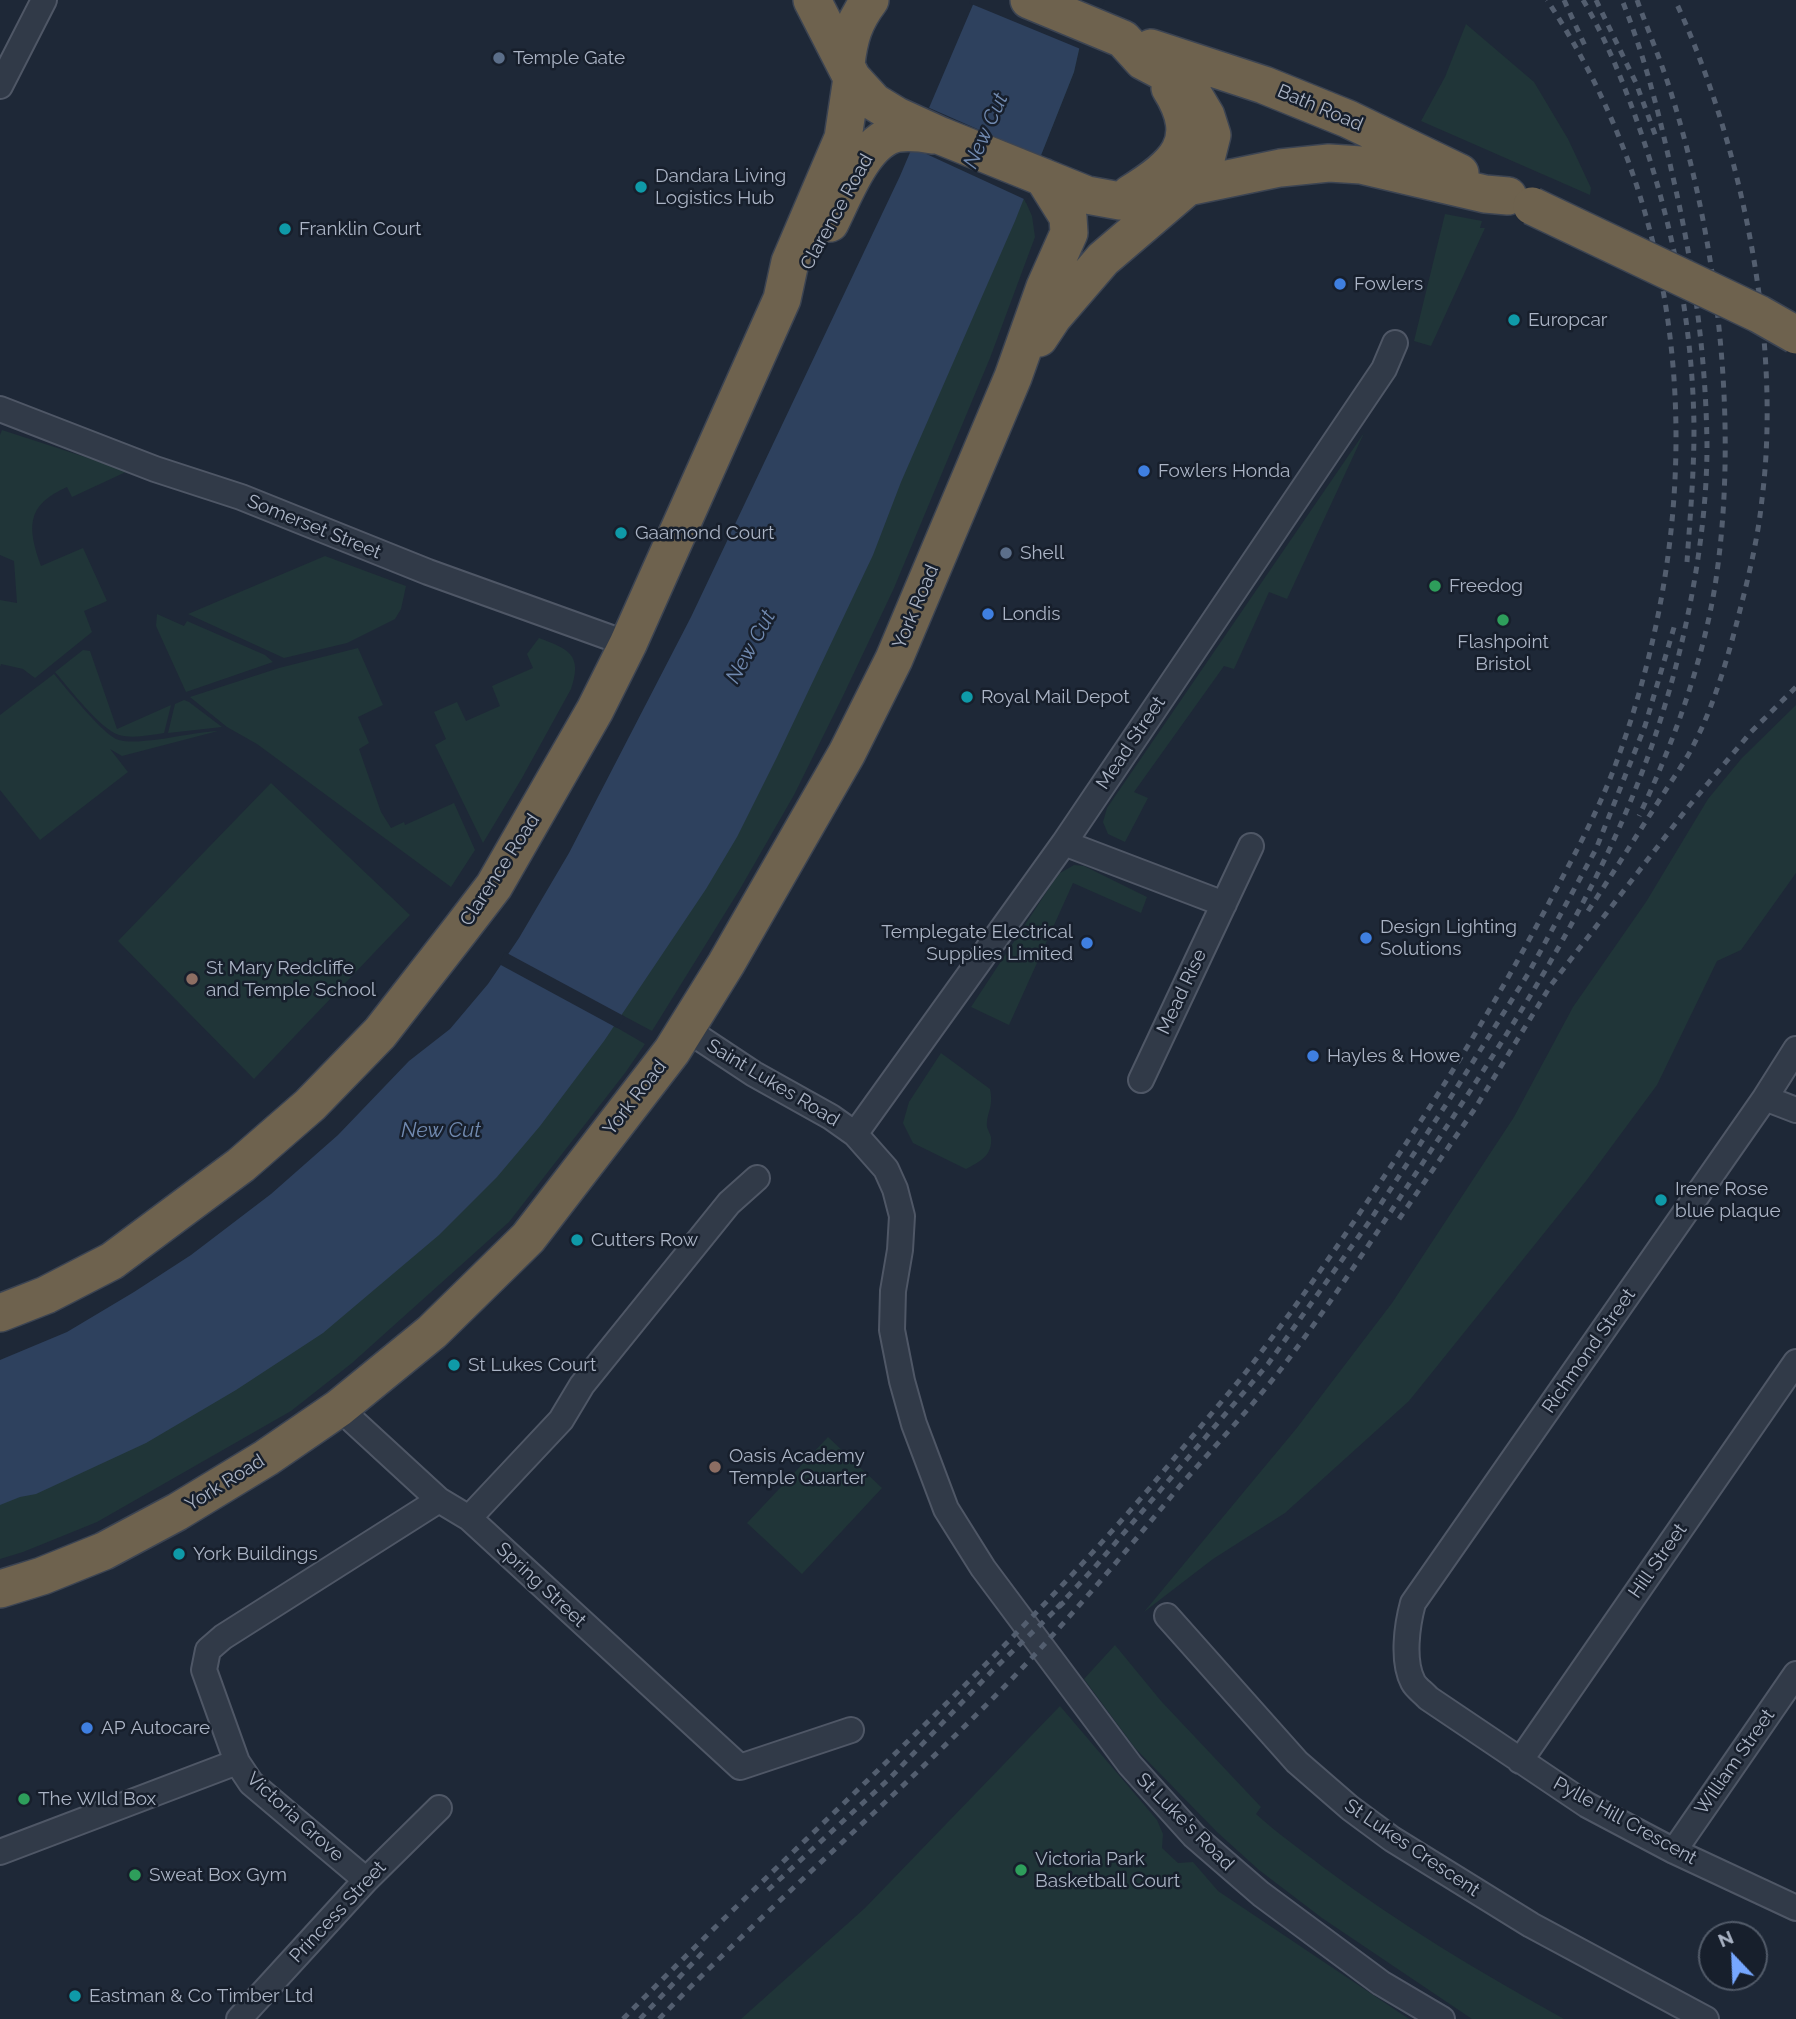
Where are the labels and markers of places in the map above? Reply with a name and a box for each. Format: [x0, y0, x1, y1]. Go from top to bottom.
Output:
place label: Temple Gate [513, 47, 625, 69]
marker: Temple Gate [491, 50, 507, 66]
place label: Dandara Living Logistics Hub [655, 165, 786, 209]
marker: Dandara Living Logistics Hub [633, 179, 649, 195]
place label: Franklin Court [299, 218, 421, 240]
marker: Franklin Court [277, 221, 293, 237]
place label: Fowlers [1354, 273, 1423, 295]
marker: Fowlers [1332, 276, 1348, 292]
place label: Europcar [1528, 309, 1607, 331]
marker: Europcar [1506, 312, 1522, 328]
place label: Fowlers Honda [1158, 460, 1290, 482]
marker: Fowlers Honda [1136, 463, 1152, 479]
place label: Gaamond Court [635, 522, 774, 544]
marker: Gaamond Court [613, 525, 629, 541]
place label: Shell [1020, 542, 1064, 564]
marker: Shell [998, 545, 1014, 561]
place label: Freedog [1449, 575, 1523, 597]
marker: Freedog [1427, 578, 1443, 594]
place label: Londis [1002, 603, 1060, 625]
marker: Londis [980, 606, 996, 622]
marker: Flashpoint Bristol [1495, 612, 1511, 628]
place label: Flashpoint Bristol [1457, 631, 1549, 675]
place label: Royal Mail Depot [981, 686, 1130, 708]
marker: Royal Mail Depot [959, 689, 975, 705]
place label: Design Lighting Solutions [1380, 916, 1517, 960]
place label: Templegate Electrical Supplies Limited [881, 921, 1073, 965]
marker: Design Lighting Solutions [1358, 930, 1374, 946]
marker: Templegate Electrical Supplies Limited [1079, 935, 1095, 951]
place label: St Mary Redcliffe and Temple School [206, 957, 376, 1001]
marker: St Mary Redcliffe and Temple School [184, 971, 200, 987]
place label: Hayles & Howe [1327, 1045, 1460, 1067]
marker: Hayles & Howe [1305, 1048, 1321, 1064]
place label: Irene Rose blue plaque [1675, 1178, 1781, 1222]
marker: Irene Rose blue plaque [1653, 1192, 1669, 1208]
place label: Cutters Row [591, 1229, 698, 1251]
marker: Cutters Row [569, 1232, 585, 1248]
place label: St Lukes Court [468, 1354, 596, 1376]
marker: St Lukes Court [446, 1357, 462, 1373]
place label: Oasis Academy Temple Quarter [729, 1445, 867, 1489]
marker: Oasis Academy Temple Quarter [707, 1459, 723, 1475]
place label: York Buildings [193, 1543, 318, 1565]
marker: York Buildings [171, 1546, 187, 1562]
place label: AP Autocare [101, 1717, 210, 1739]
marker: AP Autocare [79, 1720, 95, 1736]
place label: The WIld Box [38, 1788, 156, 1810]
marker: The WIld Box [16, 1791, 32, 1807]
place label: Victoria Park Basketball Court [1035, 1848, 1180, 1892]
marker: Victoria Park Basketball Court [1013, 1862, 1029, 1878]
place label: Sweat Box Gym [149, 1864, 287, 1886]
marker: Sweat Box Gym [127, 1867, 143, 1883]
place label: Eastman & Co Timber Ltd [89, 1985, 313, 2007]
marker: Eastman & Co Timber Ltd [67, 1988, 83, 2004]

